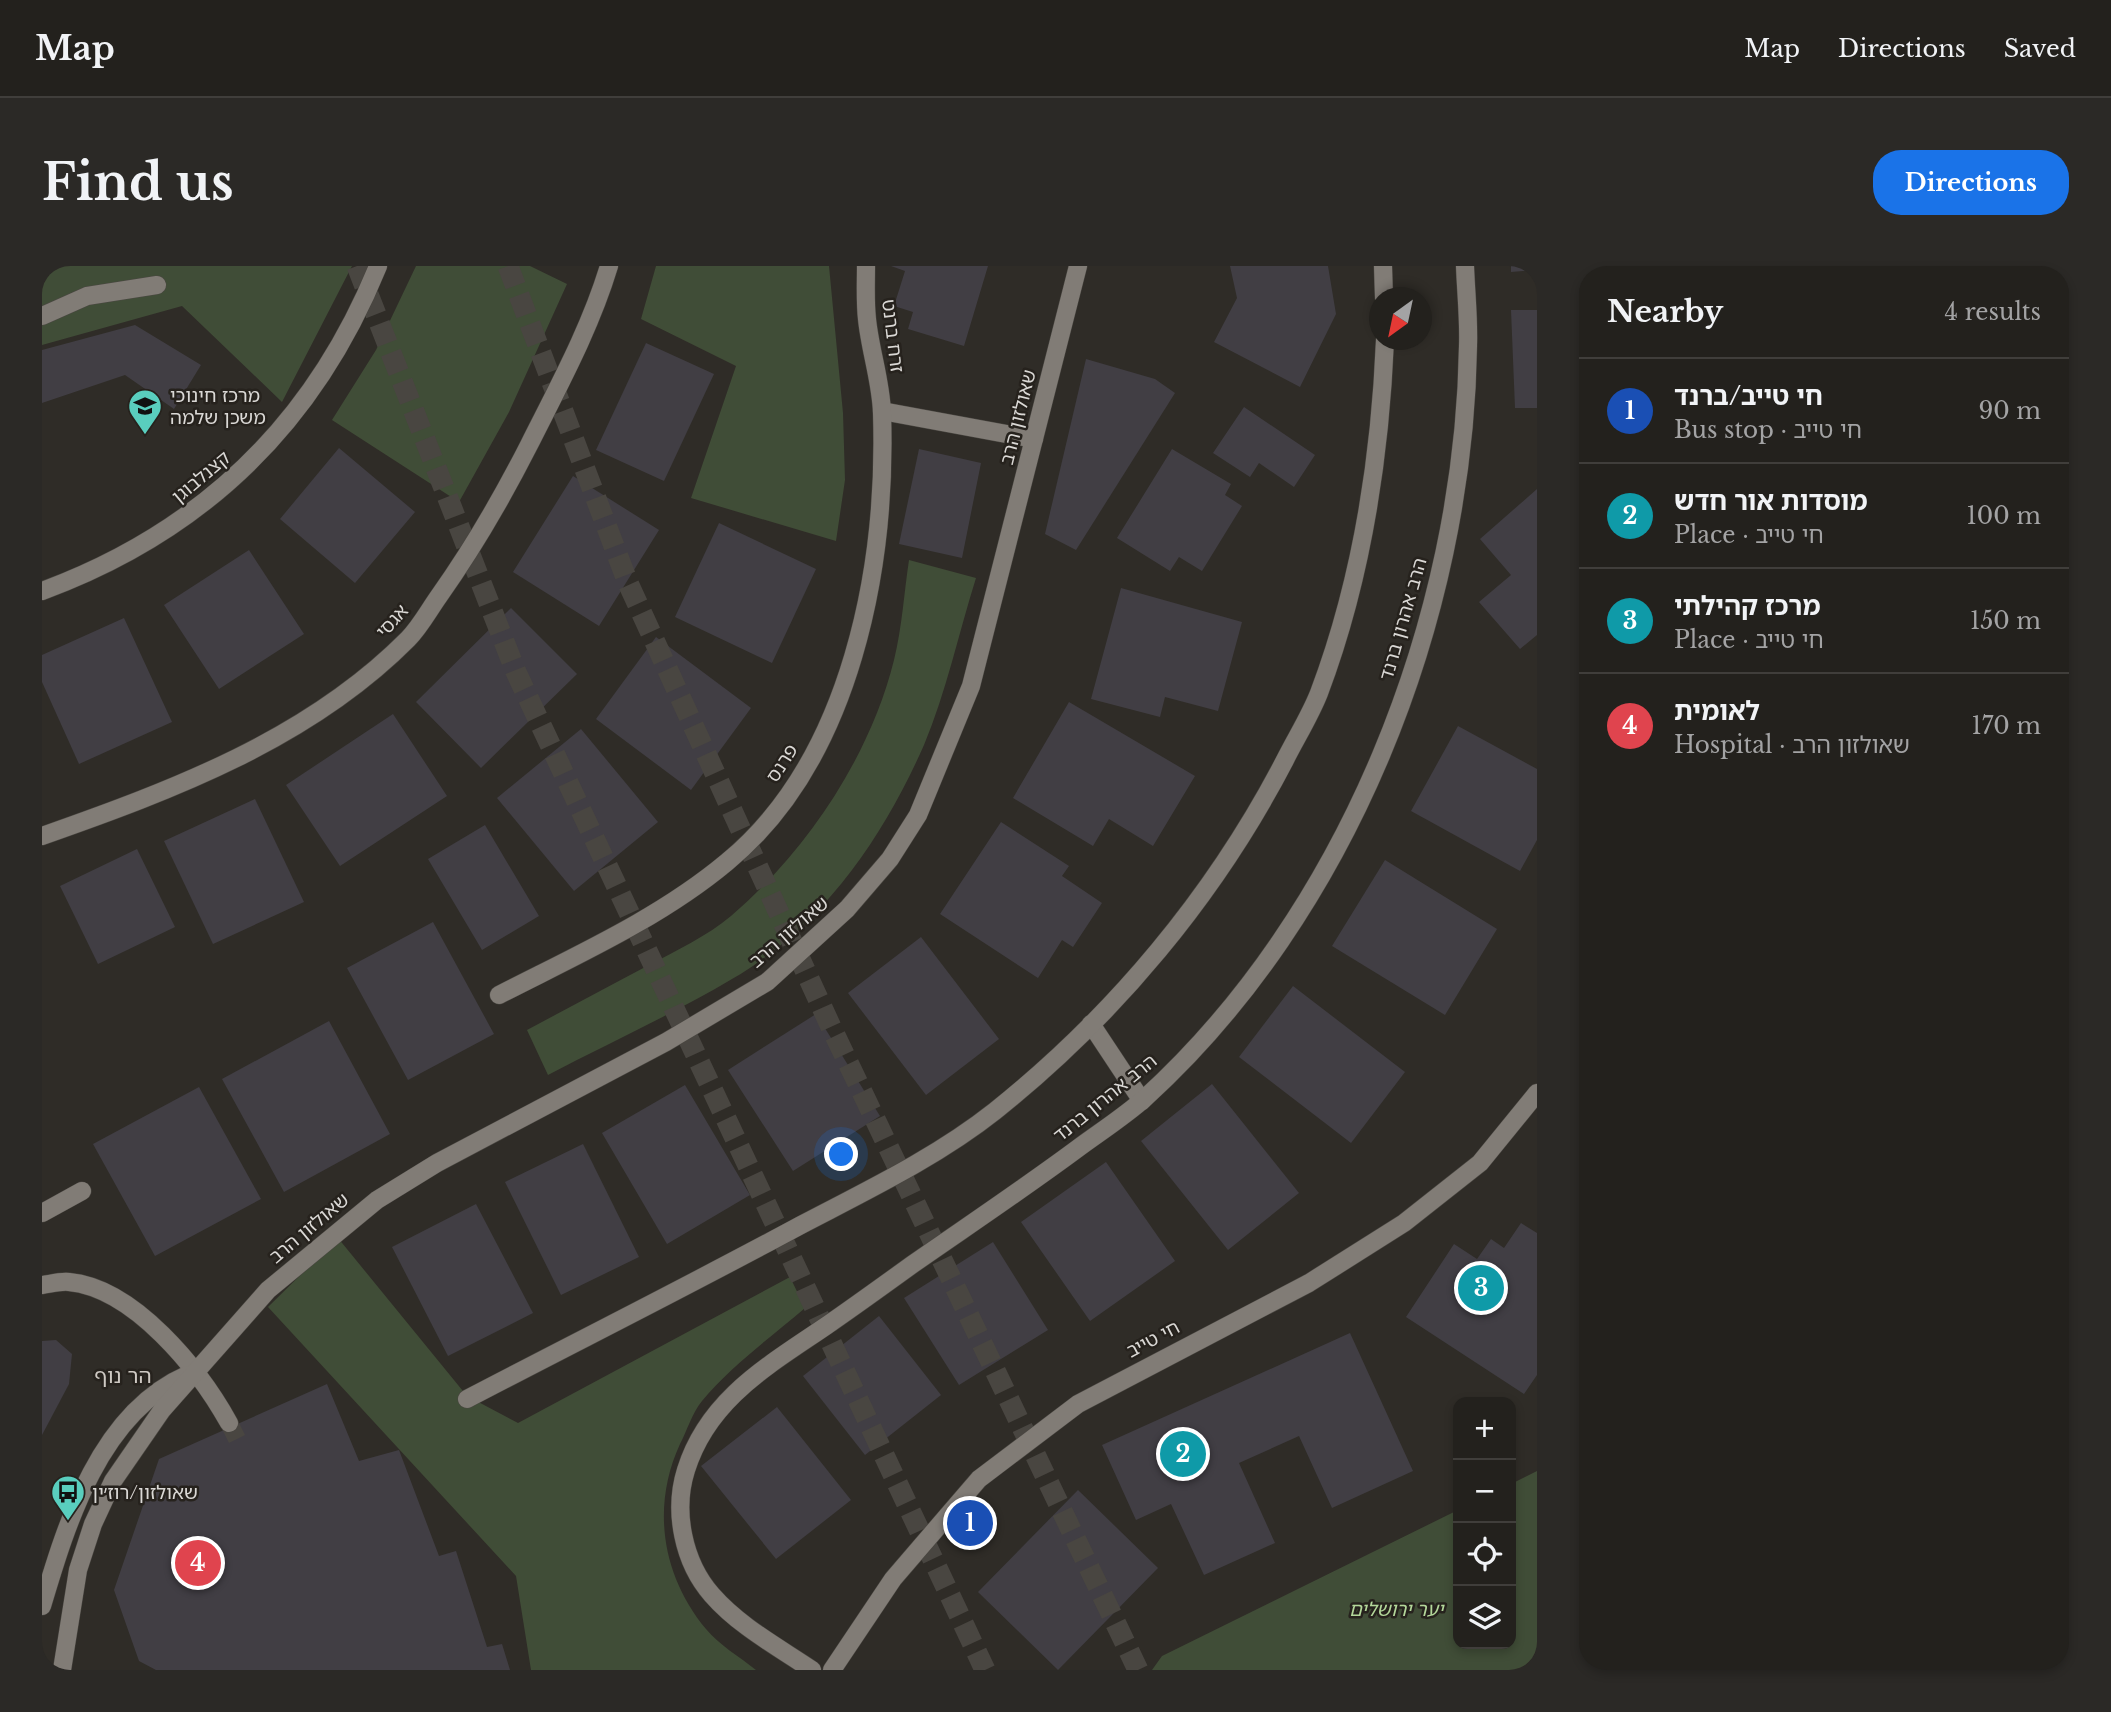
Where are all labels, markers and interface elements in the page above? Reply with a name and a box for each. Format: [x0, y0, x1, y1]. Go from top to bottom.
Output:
text: Map [35, 28, 115, 69]
text: Map [1744, 34, 1800, 63]
text: Directions [1838, 34, 1966, 63]
text: Saved [2004, 34, 2076, 63]
button: Directions [1873, 150, 2069, 215]
text: Find us [42, 152, 234, 213]
north arrow [1369, 287, 1432, 350]
text: Nearby [1607, 293, 1723, 330]
street label: זרח ברנט [877, 298, 909, 374]
text: 4 results [1945, 298, 2041, 326]
street label: שאולזון הרב [995, 367, 1041, 467]
text: חי טייב/ברנד [1674, 380, 1823, 412]
place label: מרכז חינוכי משכן שלמה [170, 384, 266, 429]
school or university icon: מרכז חינוכי משכן שלמה [126, 387, 164, 436]
text: 1 [1625, 397, 1635, 425]
text: 90 m [1979, 397, 2041, 425]
text: Bus stop · חי טייב [1674, 416, 1862, 444]
street label: קצנלבוגן [167, 446, 235, 508]
text: מוסדות אור חדש [1674, 485, 1868, 517]
text: 2 [1623, 502, 1637, 530]
text: 100 m [1967, 502, 2041, 530]
text: Place · חי טייב [1674, 521, 1824, 549]
street label: הרב אהרון ברנד [1375, 555, 1431, 683]
text: מרכז קהילתי [1674, 590, 1821, 622]
street label: אגסי [371, 600, 413, 642]
text: 3 [1623, 607, 1637, 635]
text: 150 m [1970, 607, 2041, 635]
text: Place · חי טייב [1674, 626, 1824, 654]
text: לאומית [1674, 695, 1760, 727]
text: 4 [1622, 712, 1638, 740]
text: 170 m [1971, 712, 2041, 740]
text: Hospital · שאולזון הרב [1674, 731, 1910, 759]
street label: פרנס [761, 740, 803, 786]
street label: שאולזון הרב [745, 891, 833, 973]
street label: הרב אהרון ברנד [1049, 1049, 1161, 1147]
your location [824, 1137, 858, 1171]
street label: שאולזון הרב [264, 1188, 354, 1268]
pin: 3 [1458, 1262, 1504, 1314]
street label: חי טייב [1123, 1316, 1183, 1362]
district label: הר נוף [94, 1363, 152, 1389]
map controls [1453, 1397, 1516, 1649]
button: + [1453, 1397, 1516, 1460]
pin: 2 [1160, 1428, 1206, 1480]
button: − [1453, 1460, 1516, 1523]
bus stop icon: שאולזון/רוז׳ין [49, 1473, 87, 1522]
place label: שאולזון/רוז׳ין [92, 1481, 198, 1504]
pin: 1 [947, 1497, 993, 1549]
button: locate [1453, 1523, 1516, 1586]
pin: 4 [175, 1537, 221, 1589]
button: layers [1453, 1586, 1516, 1649]
park label: יער ירושלים [1349, 1598, 1446, 1621]

